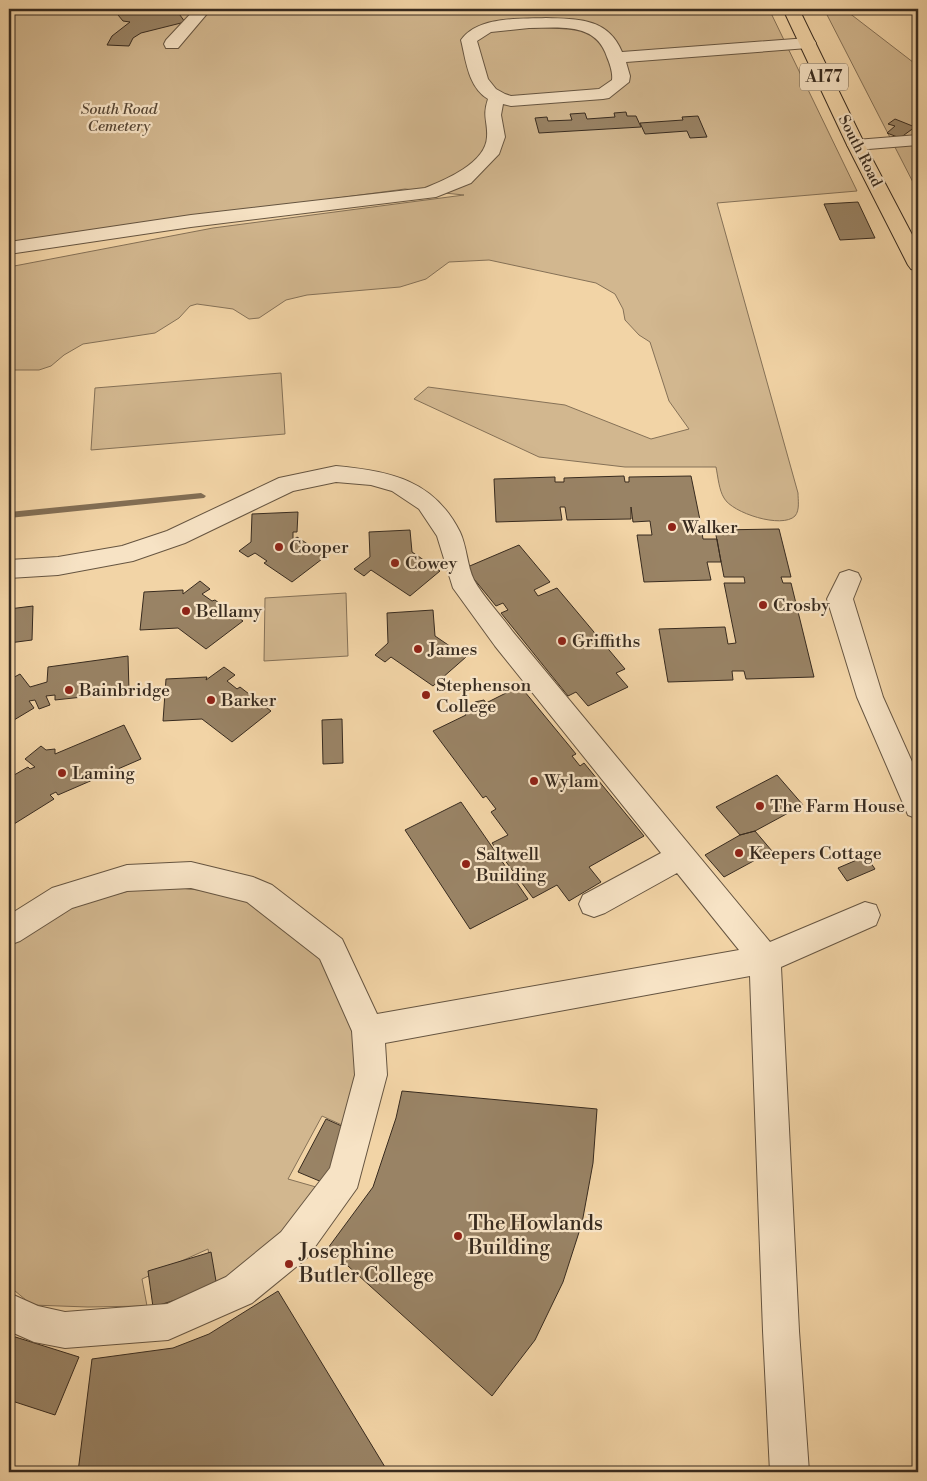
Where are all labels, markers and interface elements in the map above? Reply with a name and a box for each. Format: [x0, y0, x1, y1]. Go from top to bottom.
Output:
road number: A177 [800, 64, 848, 90]
park label: South Road Cemetery [81, 100, 158, 136]
street label: South Road [834, 112, 886, 190]
place label: Walker [681, 516, 738, 539]
marker: Walker [666, 521, 678, 533]
place label: Cooper [289, 536, 349, 559]
marker: Cooper [273, 541, 285, 553]
place label: Cowey [405, 552, 457, 575]
marker: Cowey [389, 557, 401, 569]
place label: Crosby [773, 594, 830, 617]
marker: Crosby [757, 599, 769, 611]
place label: Bellamy [195, 600, 262, 623]
marker: Bellamy [180, 605, 192, 617]
place label: Griffiths [572, 630, 641, 653]
marker: Griffiths [556, 635, 568, 647]
place label: James [427, 638, 478, 661]
marker: James [412, 643, 424, 655]
place label: Stephenson College [436, 674, 532, 718]
place label: Bainbridge [78, 679, 170, 702]
marker: Bainbridge [63, 684, 75, 696]
place label: Barker [220, 689, 277, 712]
marker: Stephenson College [420, 689, 432, 701]
marker: Barker [205, 694, 217, 706]
place label: Laming [72, 762, 135, 785]
marker: Laming [56, 767, 68, 779]
place label: Wylam [543, 770, 599, 793]
marker: Wylam [528, 775, 540, 787]
place label: The Farm House [770, 795, 905, 818]
marker: The Farm House [754, 800, 766, 812]
place label: Keepers Cottage [749, 842, 882, 865]
place label: Saltwell Building [475, 843, 547, 887]
marker: Keepers Cottage [733, 847, 745, 859]
marker: Saltwell Building [460, 858, 472, 870]
place label: The Howlands Building [467, 1211, 603, 1261]
marker: The Howlands Building [452, 1230, 464, 1242]
place label: Josephine Butler College [298, 1239, 434, 1289]
marker: Josephine Butler College [283, 1258, 295, 1270]

